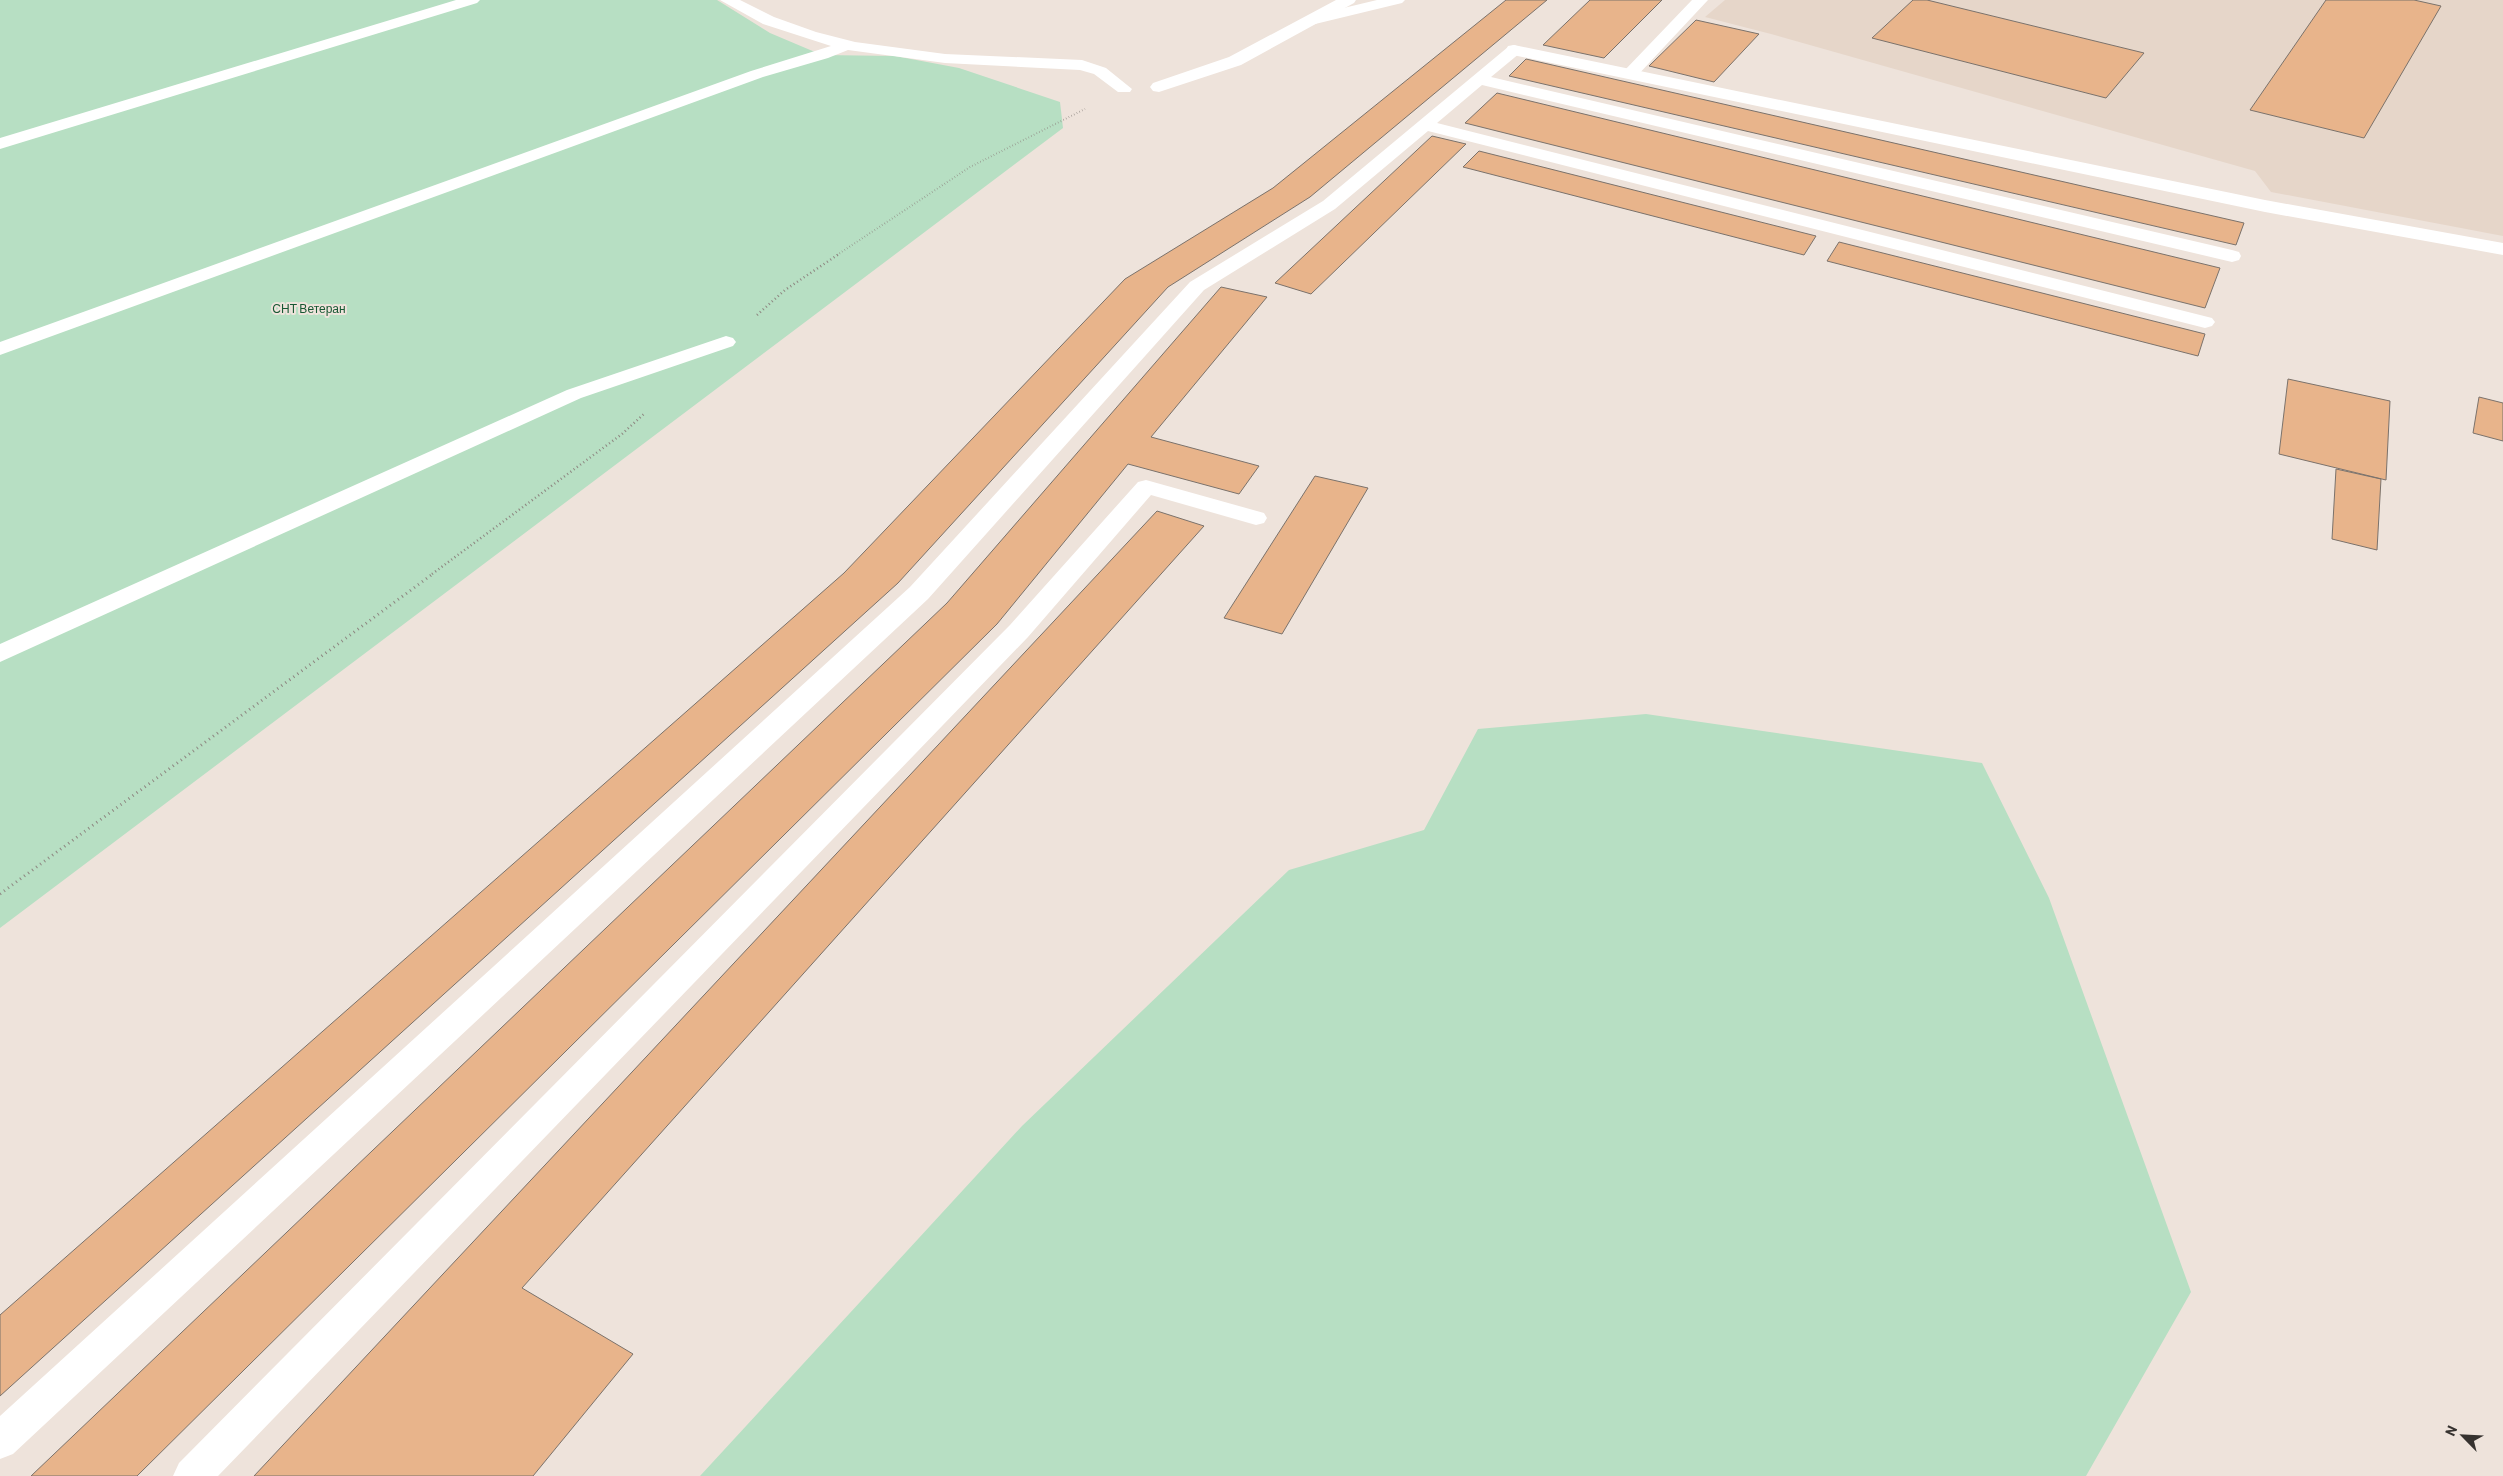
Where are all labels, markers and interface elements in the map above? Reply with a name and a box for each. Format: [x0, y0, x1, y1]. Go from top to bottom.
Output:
park label: СНТ Ветеран [272, 301, 346, 316]
north arrow [2438, 1411, 2488, 1461]
text: N [2441, 1423, 2460, 1438]

